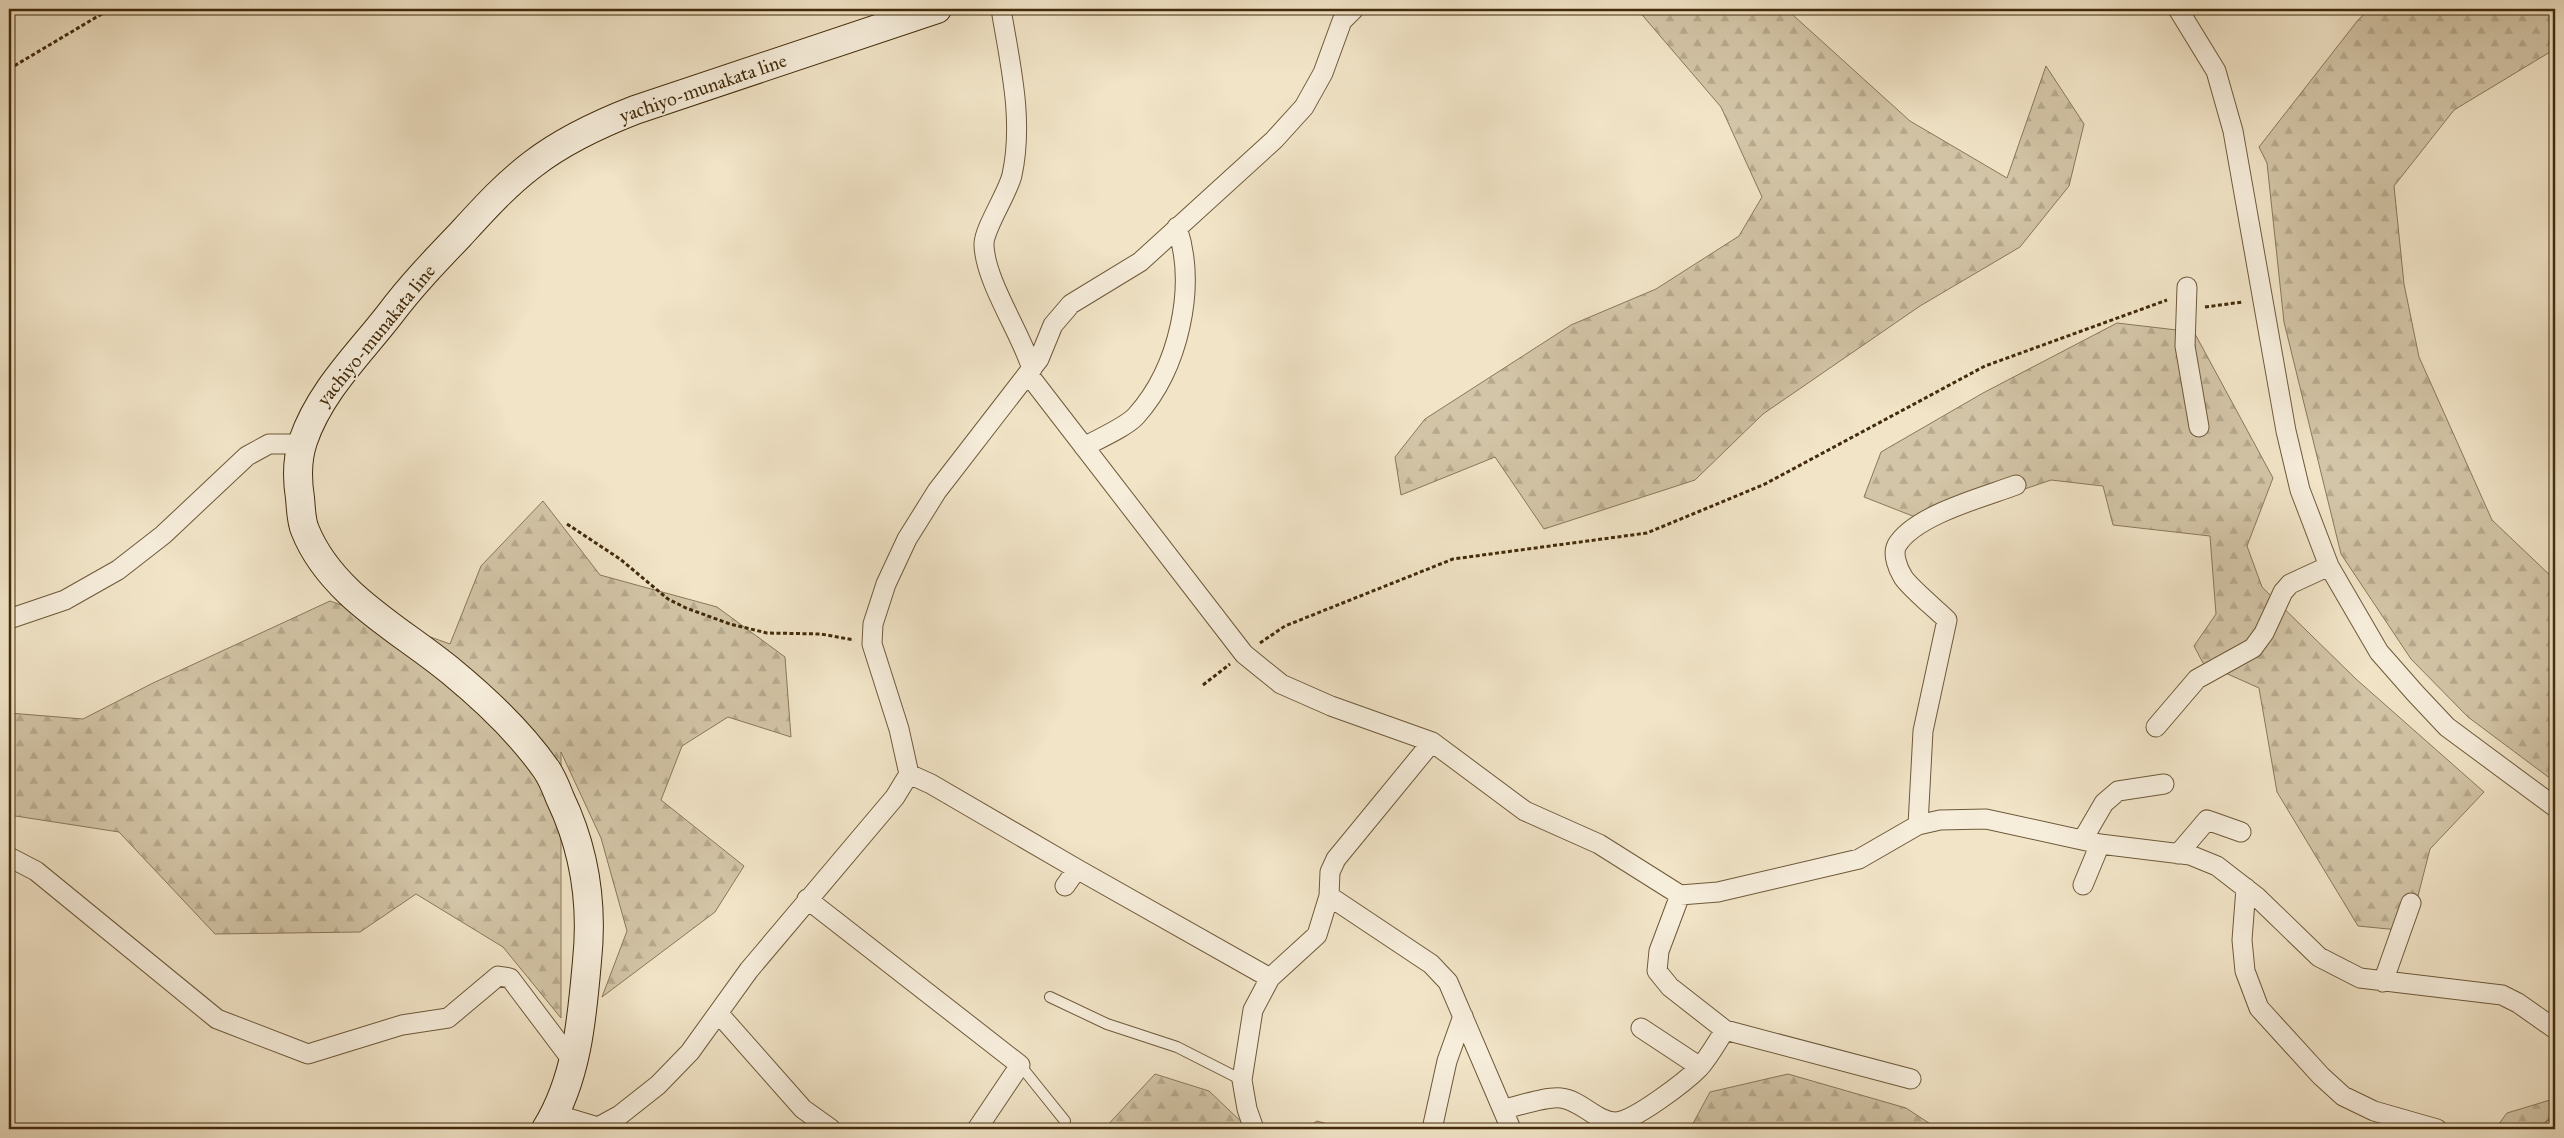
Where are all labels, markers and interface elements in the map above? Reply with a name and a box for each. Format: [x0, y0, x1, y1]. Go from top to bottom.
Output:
street label: yachiyo-munakata line [616, 49, 790, 127]
street label: yachiyo-munakata line [312, 260, 440, 410]

